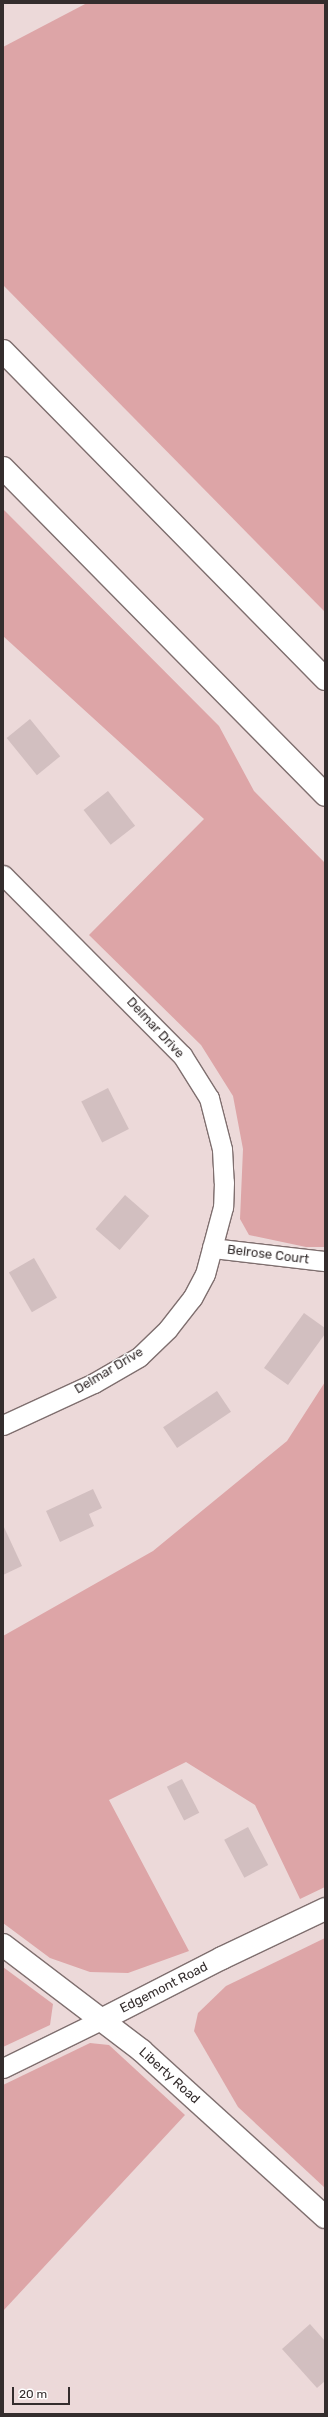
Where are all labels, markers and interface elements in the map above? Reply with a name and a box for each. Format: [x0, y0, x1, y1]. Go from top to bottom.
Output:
street label: Delmar Drive [123, 994, 187, 1062]
street label: Belrose Court [226, 1242, 310, 1268]
street label: Delmar Drive [72, 1344, 146, 1398]
street label: Edgemont Road [117, 1959, 211, 2017]
street label: Liberty Road [135, 2045, 203, 2107]
scale bar [14, 2379, 72, 2405]
text: 20 m [19, 2387, 47, 2401]

